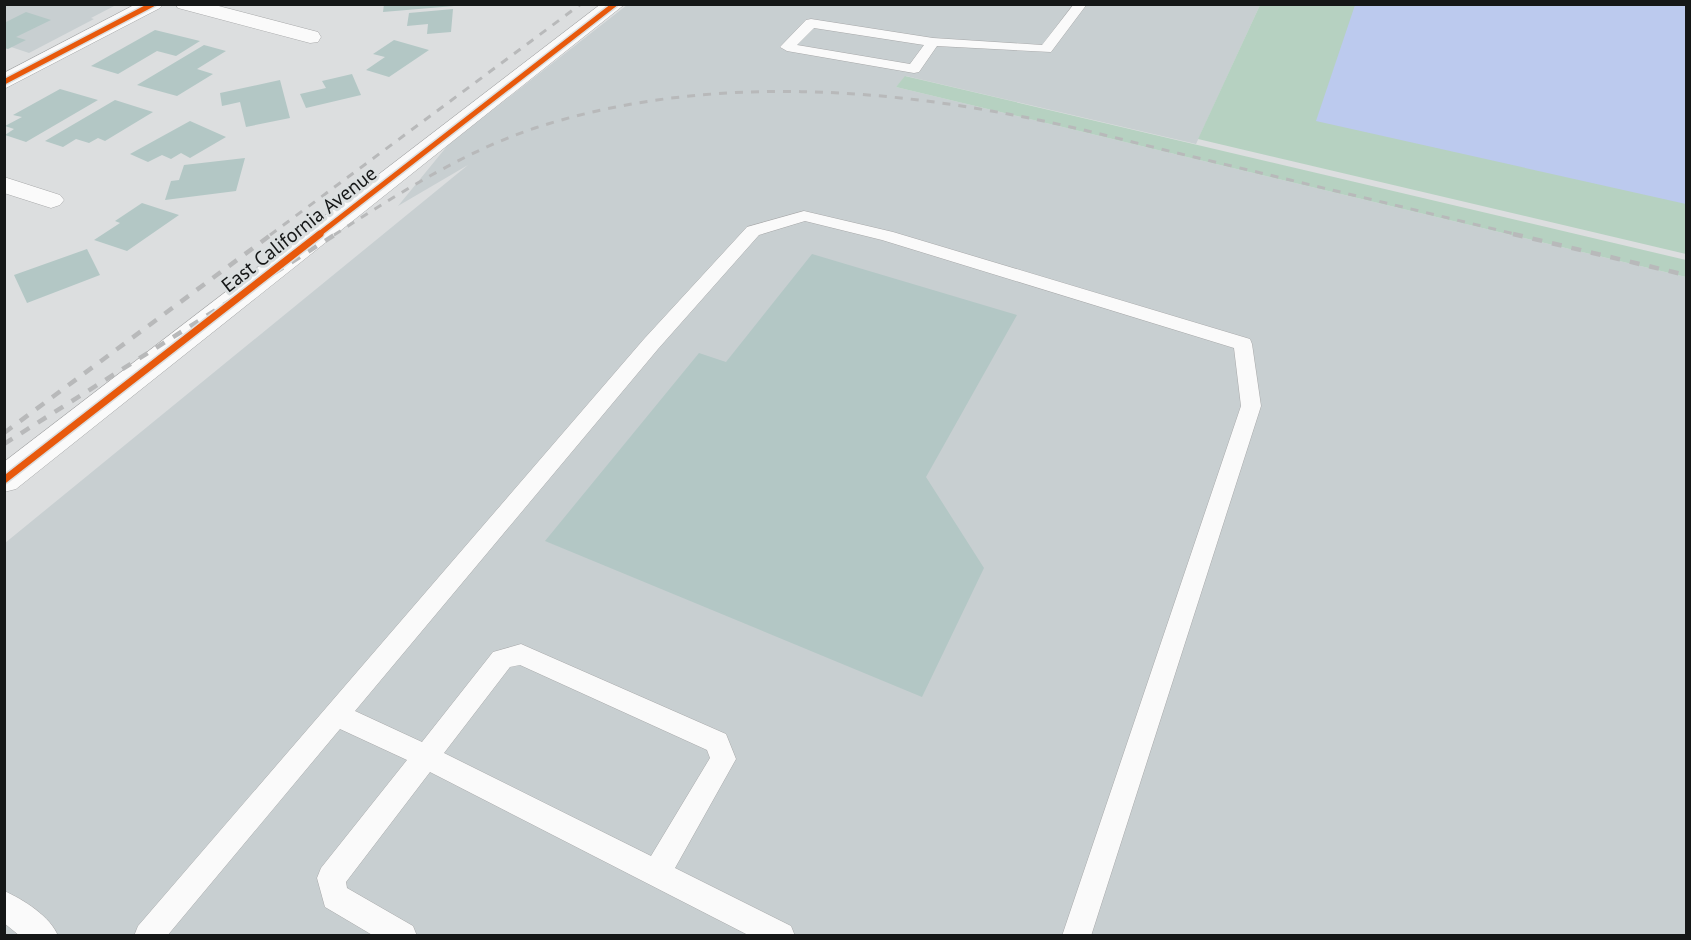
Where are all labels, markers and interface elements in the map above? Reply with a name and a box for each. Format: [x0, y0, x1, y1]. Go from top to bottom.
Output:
street label: East California Avenue [216, 160, 382, 298]

